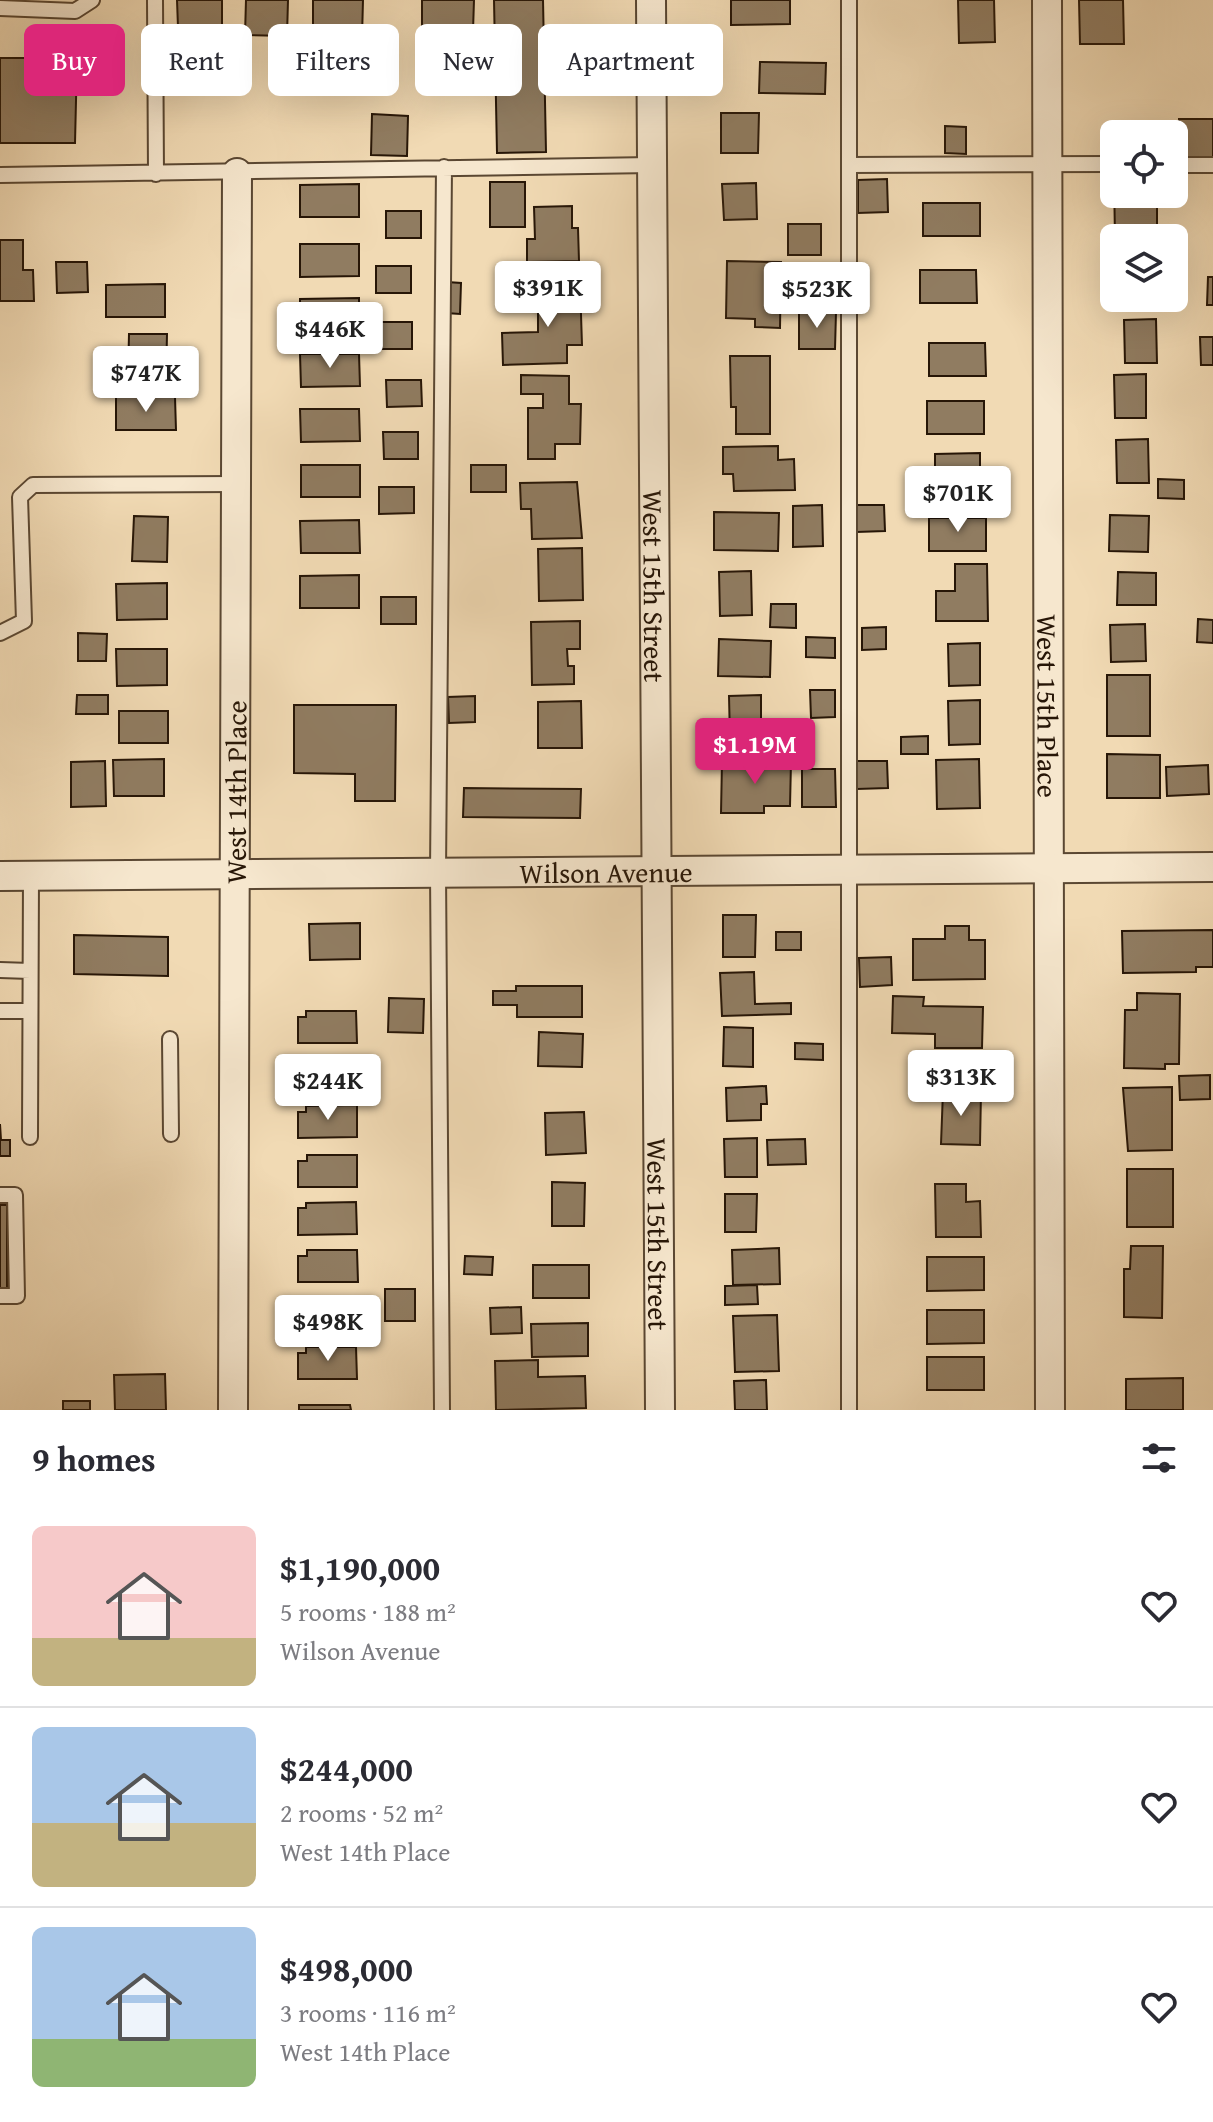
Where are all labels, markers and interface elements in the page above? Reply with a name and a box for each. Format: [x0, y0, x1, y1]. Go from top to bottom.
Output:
chip: Buy [24, 24, 125, 96]
chip: Rent [141, 24, 252, 96]
chip: Filters [268, 24, 399, 96]
chip: New [415, 24, 522, 96]
chip: Apartment [538, 24, 723, 96]
map controls [1100, 120, 1188, 312]
button: locate [1100, 120, 1188, 208]
button: layers [1100, 224, 1188, 312]
pin: $391K [492, 261, 604, 329]
pin: $523K [761, 262, 873, 330]
text: $391K [513, 267, 583, 306]
text: $523K [782, 268, 852, 307]
pin: $446K [274, 302, 386, 370]
text: $446K [295, 308, 365, 347]
pin: $747K [90, 346, 202, 414]
text: $747K [111, 352, 181, 391]
pin: $701K [902, 466, 1014, 534]
text: $701K [923, 472, 993, 511]
street label: West 15th Street [634, 490, 676, 683]
street label: West 15th Place [1028, 614, 1069, 798]
street label: West 14th Place [214, 700, 256, 884]
pin: $1.19M [690, 718, 820, 786]
text: $1.19M [713, 724, 797, 763]
street label: Wilson Avenue [519, 850, 693, 893]
pin: $313K [905, 1050, 1017, 1118]
pin: $244K [272, 1054, 384, 1122]
text: $313K [926, 1056, 996, 1095]
text: $244K [293, 1060, 363, 1099]
street label: West 15th Street [638, 1138, 680, 1331]
pin: $498K [272, 1295, 384, 1363]
text: $498K [293, 1301, 363, 1340]
text: 9 homes [32, 1434, 156, 1483]
icon: filters [1137, 1436, 1181, 1480]
text: $1,190,000 [280, 1543, 440, 1592]
icon: home [96, 1558, 192, 1654]
icon: heart [1137, 1584, 1181, 1628]
text: 5 rooms · 188 m² [280, 1592, 456, 1631]
text: Wilson Avenue [280, 1631, 441, 1670]
text: $244,000 [280, 1744, 413, 1793]
icon: home [96, 1759, 192, 1855]
icon: heart [1137, 1785, 1181, 1829]
text: 2 rooms · 52 m² [280, 1793, 443, 1832]
text: West 14th Place [280, 1832, 450, 1871]
text: $498,000 [280, 1944, 413, 1993]
icon: home [96, 1959, 192, 2055]
icon: heart [1137, 1985, 1181, 2029]
text: 3 rooms · 116 m² [280, 1993, 456, 2032]
text: West 14th Place [280, 2032, 450, 2071]

